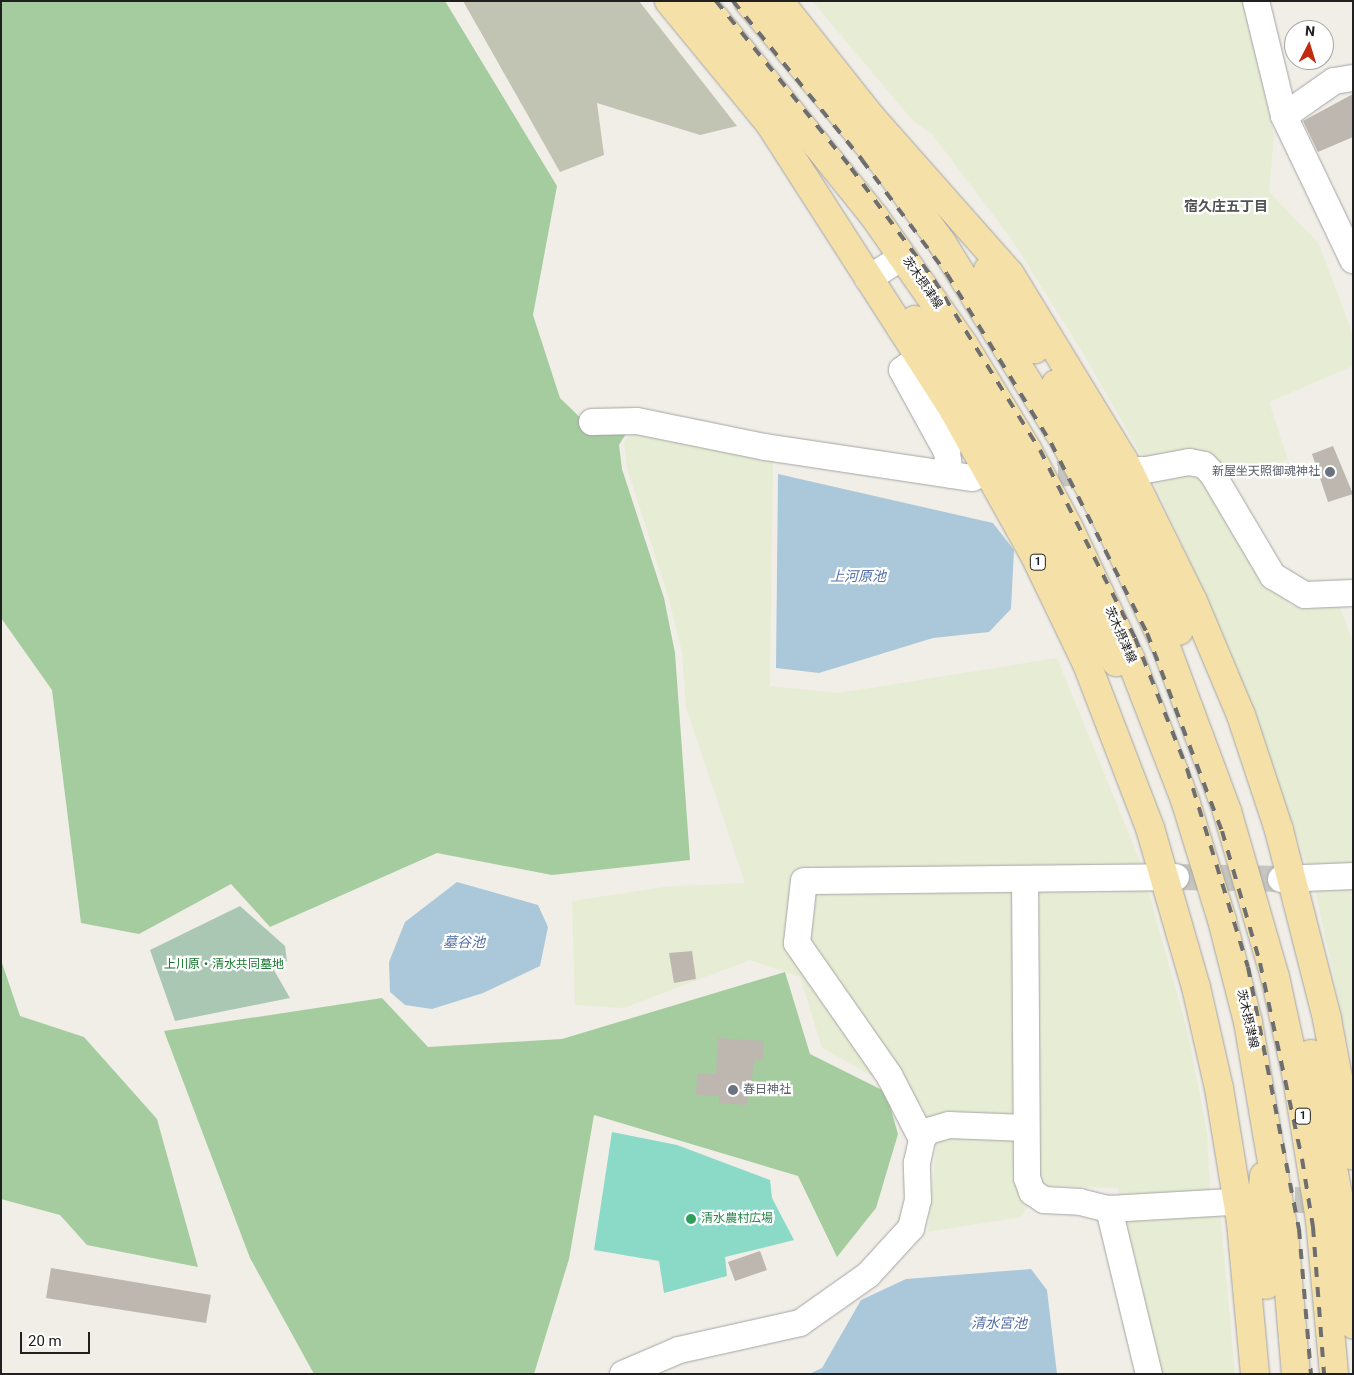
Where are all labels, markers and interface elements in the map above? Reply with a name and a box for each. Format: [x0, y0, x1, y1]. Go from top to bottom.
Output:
north arrow [1284, 20, 1334, 70]
text: N [1305, 23, 1316, 39]
district label: 宿久庄五丁目 [1184, 198, 1268, 214]
street label: 茨木摂津線 [899, 254, 945, 312]
place label: 新屋坐天照御魂神社 [1212, 465, 1320, 479]
marker: 新屋坐天照御魂神社 [1324, 466, 1336, 478]
road number: 1 [1029, 554, 1047, 570]
water label: 上河原池 [830, 568, 886, 584]
street label: 茨木摂津線 [1101, 605, 1139, 665]
water label: 墓谷池 [443, 934, 485, 950]
park label: 上川原・清水共同墓地 [164, 958, 284, 972]
street label: 茨木摂津線 [1233, 988, 1261, 1050]
place label: 春日神社 [743, 1083, 791, 1097]
marker: 春日神社 [727, 1084, 739, 1096]
road number: 1 [1294, 1108, 1312, 1124]
place label: 清水農村広場 [701, 1212, 773, 1226]
marker: 清水農村広場 [685, 1213, 697, 1225]
water label: 清水宮池 [971, 1315, 1027, 1331]
scale bar [22, 1322, 92, 1354]
text: 20 m [28, 1332, 62, 1350]

